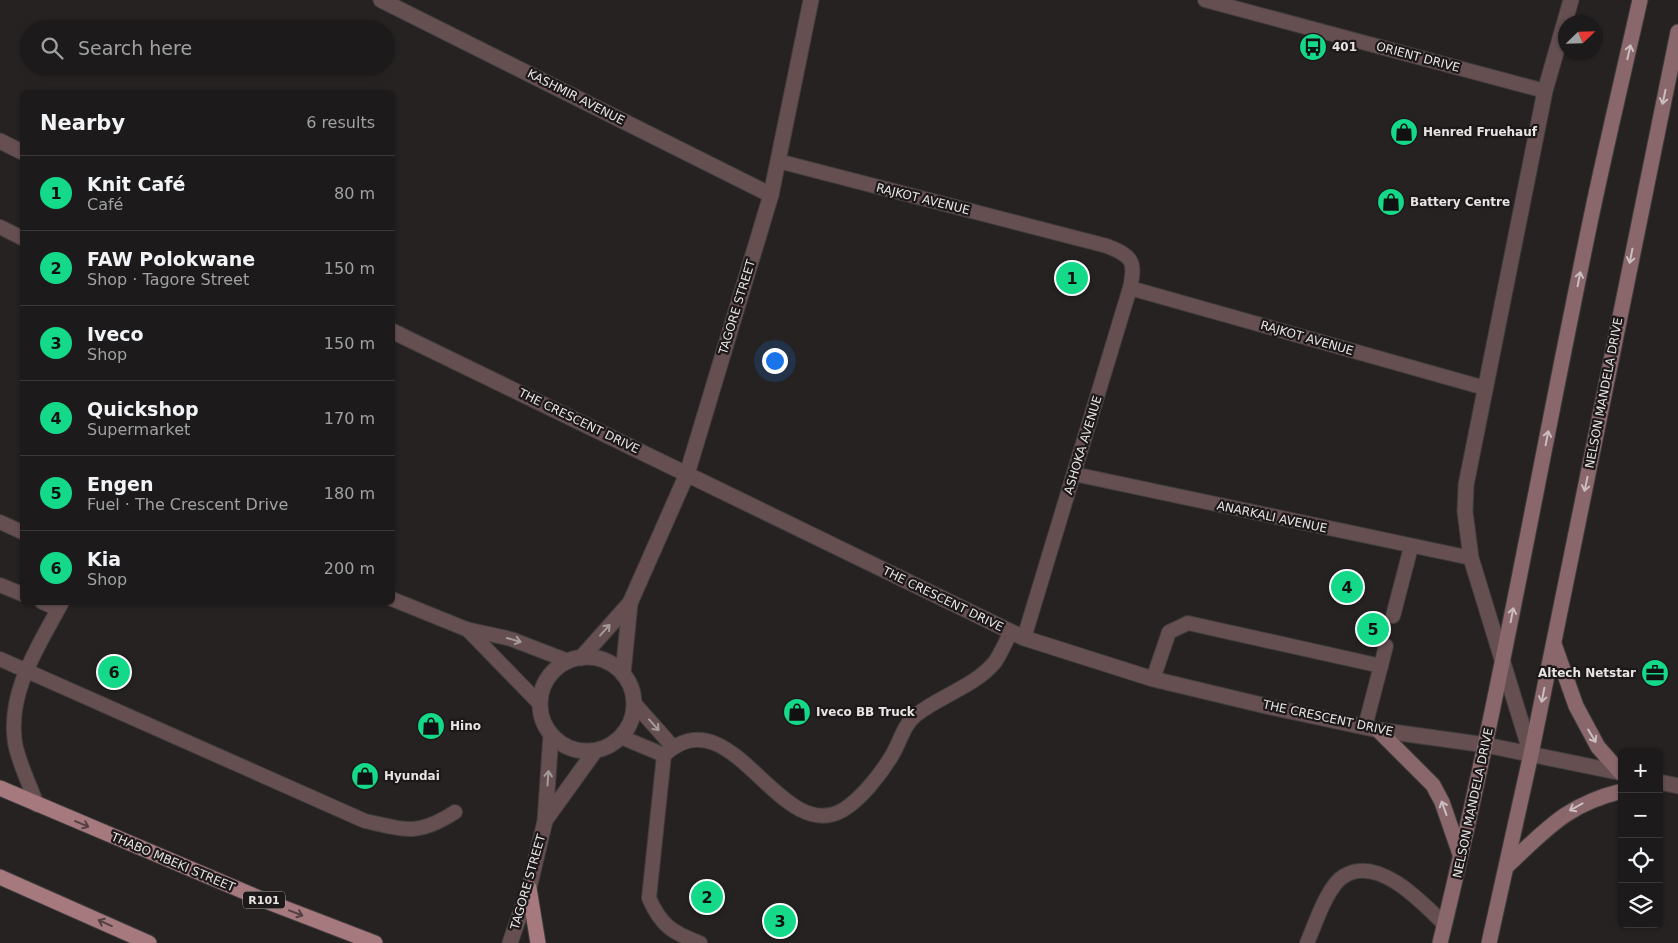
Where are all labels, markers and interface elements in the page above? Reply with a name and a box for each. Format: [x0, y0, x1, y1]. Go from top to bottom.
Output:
north arrow [1558, 15, 1603, 60]
search box [20, 20, 395, 75]
bus stop icon: 401 [1298, 32, 1328, 62]
icon: search [38, 34, 66, 62]
text: Search here [78, 37, 192, 59]
street label: ORIENT DRIVE [1375, 39, 1461, 75]
place label: 401 [1332, 40, 1357, 54]
one-way arrow [1625, 44, 1634, 60]
street label: KASHMIR AVENUE [525, 66, 627, 128]
one-way arrow [1659, 89, 1668, 105]
text: Nearby [40, 111, 125, 135]
text: 6 results [306, 113, 375, 132]
shop icon: Henred Fruehauf [1389, 117, 1419, 147]
place label: Henred Fruehauf [1423, 125, 1538, 139]
text: Knit Café [87, 173, 185, 195]
street label: RAJKOT AVENUE [875, 181, 971, 217]
text: 1 [50, 184, 62, 203]
text: 80 m [334, 184, 375, 203]
shop icon: Battery Centre [1376, 187, 1406, 217]
text: Café [87, 195, 123, 214]
place label: Battery Centre [1410, 195, 1510, 209]
text: FAW Polokwane [87, 248, 255, 270]
one-way arrow [1626, 248, 1636, 264]
street label: TAGORE STREET [716, 257, 758, 357]
text: 2 [50, 259, 62, 278]
text: 150 m [324, 259, 375, 278]
pin: 1 [1056, 259, 1088, 297]
text: Shop · Tagore Street [87, 270, 249, 289]
one-way arrow [1575, 271, 1584, 287]
street label: NELSON MANDELA DRIVE [1582, 316, 1626, 470]
street label: RAJKOT AVENUE [1259, 318, 1355, 358]
text: Iveco [87, 323, 144, 345]
text: 3 [50, 334, 62, 353]
text: 150 m [324, 334, 375, 353]
text: Shop [87, 345, 127, 364]
your location [762, 348, 788, 374]
street label: THE CRESCENT DRIVE [515, 385, 642, 456]
street label: ASHOKA AVENUE [1061, 394, 1105, 496]
text: Quickshop [87, 398, 199, 420]
text: 4 [50, 409, 62, 428]
text: 170 m [324, 409, 375, 428]
text: Supermarket [87, 420, 190, 439]
one-way arrow [1543, 431, 1552, 447]
text: Engen [87, 473, 154, 495]
one-way arrow [1581, 476, 1590, 492]
text: 5 [50, 484, 62, 503]
text: 180 m [324, 484, 375, 503]
text: Fuel · The Crescent Drive [87, 495, 288, 514]
street label: ANARKALI AVENUE [1216, 498, 1328, 536]
text: Kia [87, 548, 121, 570]
text: 6 [50, 559, 62, 578]
text: 200 m [324, 559, 375, 578]
street label: THE CRESCENT DRIVE [879, 563, 1006, 634]
pin: 4 [1331, 568, 1363, 606]
text: Shop [87, 570, 127, 589]
one-way arrow [1508, 607, 1517, 623]
pin: 5 [1357, 610, 1389, 648]
one-way arrow [599, 624, 611, 637]
one-way arrow [505, 635, 521, 645]
pin: 6 [98, 653, 130, 691]
office icon: Altech Netstar [1640, 658, 1670, 688]
place label: Altech Netstar [1538, 666, 1636, 680]
one-way arrow [1538, 687, 1547, 703]
shop icon: Iveco BB Truck [782, 697, 812, 727]
street label: THE CRESCENT DRIVE [1261, 697, 1394, 739]
place label: Iveco BB Truck [816, 705, 916, 719]
shop icon: Hino [416, 711, 446, 741]
one-way arrow [648, 718, 659, 731]
place label: Hino [450, 719, 481, 733]
street label: NELSON MANDELA DRIVE [1450, 727, 1496, 879]
one-way arrow [1587, 728, 1597, 742]
map controls [1618, 748, 1663, 928]
button: + [1618, 748, 1663, 793]
shop icon: Hyundai [350, 761, 380, 791]
place label: Hyundai [384, 769, 440, 783]
one-way arrow [544, 770, 553, 786]
button: − [1618, 793, 1663, 838]
one-way arrow [1439, 800, 1448, 816]
one-way arrow [1570, 803, 1584, 813]
one-way arrow [74, 820, 89, 829]
street label: THABO MBEKI STREET [108, 829, 238, 895]
street label: TAGORE STREET [507, 832, 549, 932]
button: locate [1618, 838, 1663, 883]
pin: 2 [691, 878, 723, 916]
button: layers [1618, 883, 1663, 928]
road number: R101 [243, 892, 285, 908]
pin: 3 [764, 902, 796, 940]
one-way arrow [288, 909, 303, 918]
one-way arrow [98, 918, 113, 928]

